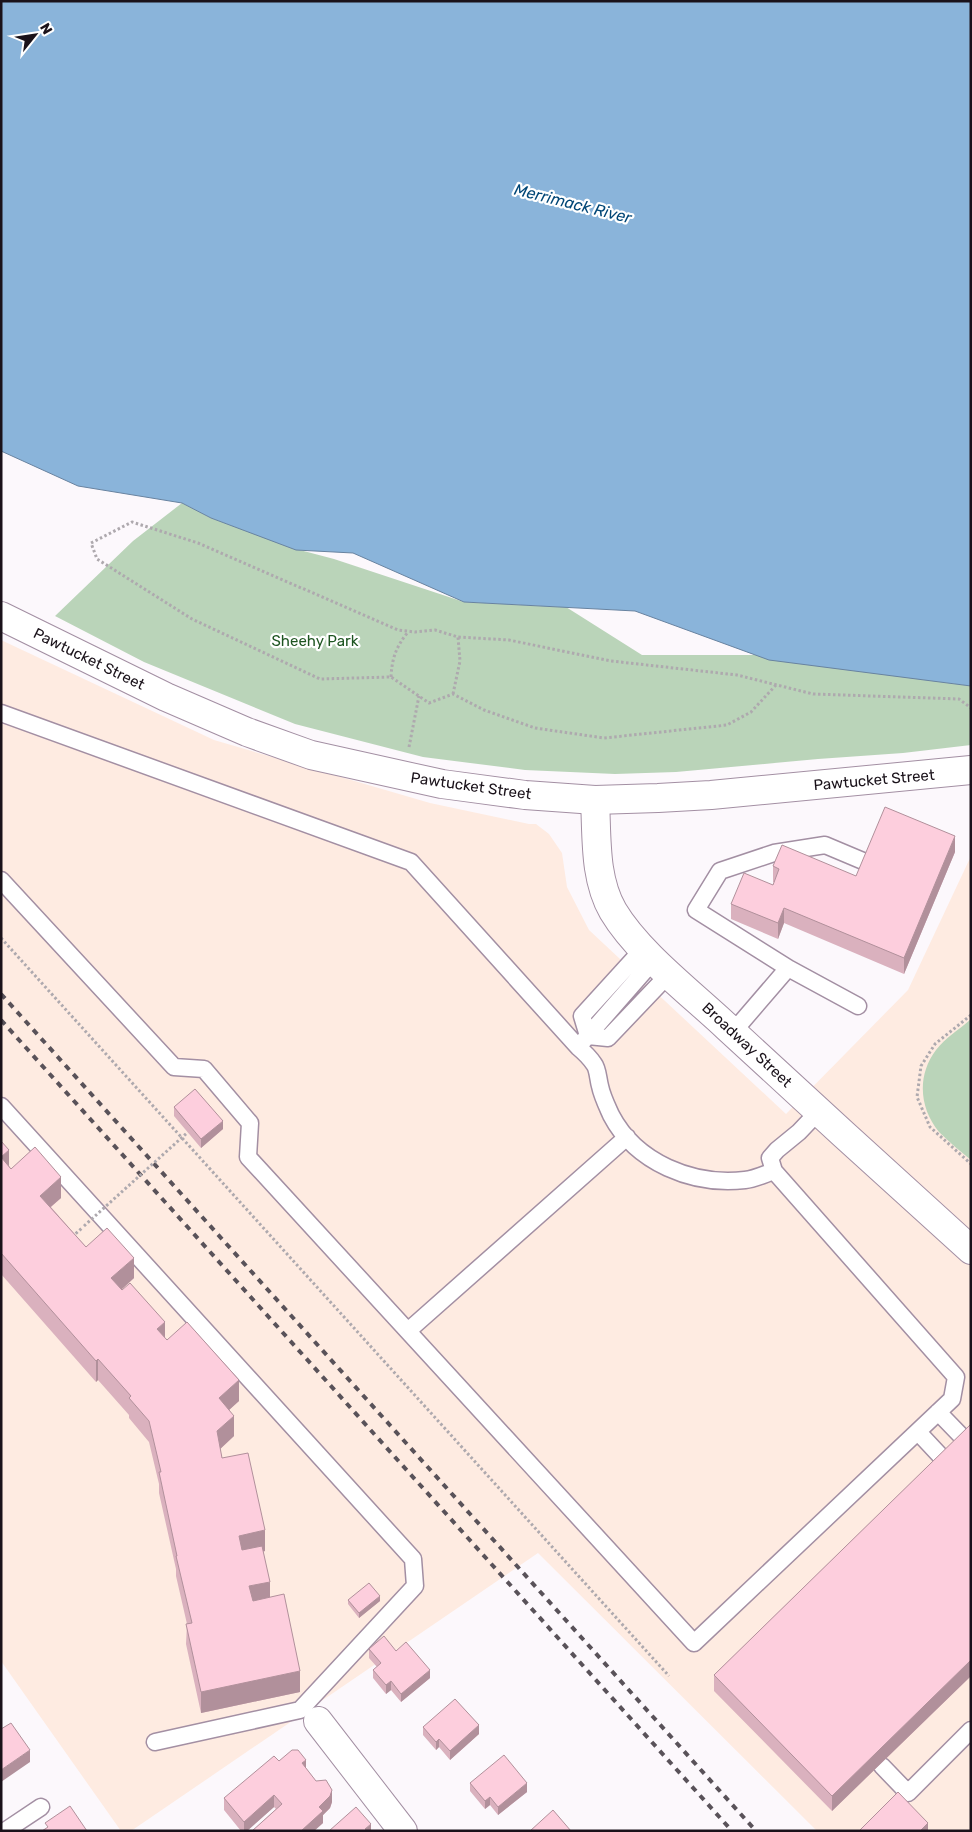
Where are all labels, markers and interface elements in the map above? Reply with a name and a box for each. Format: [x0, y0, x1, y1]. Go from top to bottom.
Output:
north arrow [10, 10, 60, 60]
text: N [36, 20, 56, 37]
water label: Merrimack River [512, 180, 634, 227]
street label: Pawtucket Street [30, 624, 148, 694]
park label: Sheehy Park [272, 632, 359, 650]
street label: Pawtucket Street [813, 766, 935, 794]
street label: Pawtucket Street [410, 769, 533, 803]
street label: Broadway Street [698, 999, 796, 1091]

